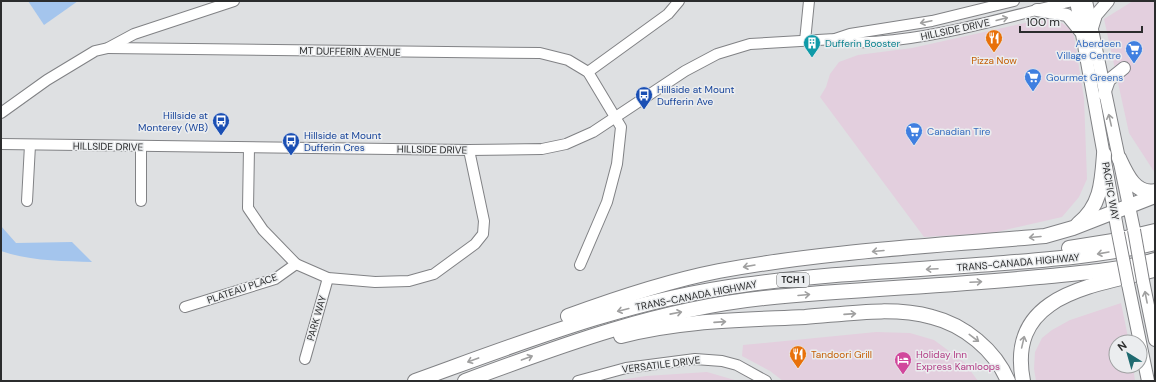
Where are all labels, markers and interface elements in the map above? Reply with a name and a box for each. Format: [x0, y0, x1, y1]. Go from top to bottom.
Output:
scale bar [1020, 8, 1142, 34]
one-way arrow [995, 14, 1008, 22]
text: 100 m [1026, 14, 1060, 30]
street label: HILLSIDE DRIVE [919, 16, 991, 43]
one-way arrow [920, 19, 933, 27]
restaurant icon: Pizza Now [984, 28, 1004, 53]
building icon: Dufferin Booster [802, 33, 822, 58]
place label: Dufferin Booster [825, 37, 901, 50]
place label: Aberdeen Village Centre [1057, 37, 1121, 62]
supermarket icon: Aberdeen Village Centre [1124, 39, 1144, 64]
street label: MT DUFFERIN AVENUE [299, 44, 401, 59]
place label: Pizza Now [971, 54, 1017, 67]
supermarket icon: Gourmet Greens [1023, 67, 1043, 92]
place label: Gourmet Greens [1046, 71, 1123, 84]
place label: Hillside at Mount Dufferin Ave [657, 83, 734, 108]
bus stop icon: Hillside at Mount Dufferin Ave [634, 85, 654, 110]
place label: Hillside at Monterey (WB) [138, 109, 208, 134]
bus stop icon: Hillside at Monterey (WB) [211, 111, 231, 136]
one-way arrow [1106, 114, 1113, 127]
supermarket icon: Canadian Tire [904, 121, 924, 146]
place label: Canadian Tire [927, 125, 991, 138]
place label: Hillside at Mount Dufferin Cres [304, 129, 381, 154]
bus stop icon: Hillside at Mount Dufferin Cres [281, 131, 301, 156]
street label: HILLSIDE DRIVE [73, 139, 144, 154]
street label: HILLSIDE DRIVE [397, 142, 468, 157]
street label: PACIFIC WAY [1099, 161, 1122, 221]
one-way arrow [1029, 234, 1042, 241]
one-way arrow [872, 247, 885, 255]
one-way arrow [1097, 249, 1110, 257]
street label: TRANS-CANADA HIGHWAY [956, 251, 1080, 274]
one-way arrow [742, 262, 755, 270]
one-way arrow [926, 265, 939, 272]
street label: PLATEAU PLACE [205, 270, 280, 307]
road number: TCH 1 [777, 273, 809, 287]
street label: TRANS-CANADA HIGHWAY [634, 277, 758, 314]
one-way arrow [969, 279, 982, 286]
one-way arrow [797, 291, 810, 298]
one-way arrow [1142, 291, 1150, 304]
street label: PARK WAY [304, 294, 329, 342]
one-way arrow [617, 306, 630, 314]
one-way arrow [669, 309, 682, 317]
one-way arrow [843, 310, 856, 317]
one-way arrow [713, 319, 726, 326]
one-way arrow [969, 334, 980, 343]
north arrow [1108, 334, 1148, 374]
one-way arrow [1020, 336, 1028, 349]
text: N [1115, 338, 1129, 354]
restaurant icon: Tandoori Grill [788, 344, 808, 369]
place label: Tandoori Grill [811, 348, 872, 361]
place label: Holiday Inn Express Kamloops [916, 348, 1000, 373]
hotel icon: Holiday Inn Express Kamloops [893, 350, 913, 375]
one-way arrow [521, 353, 533, 361]
street label: VERSATILE DRIVE [621, 353, 701, 376]
one-way arrow [468, 356, 480, 364]

